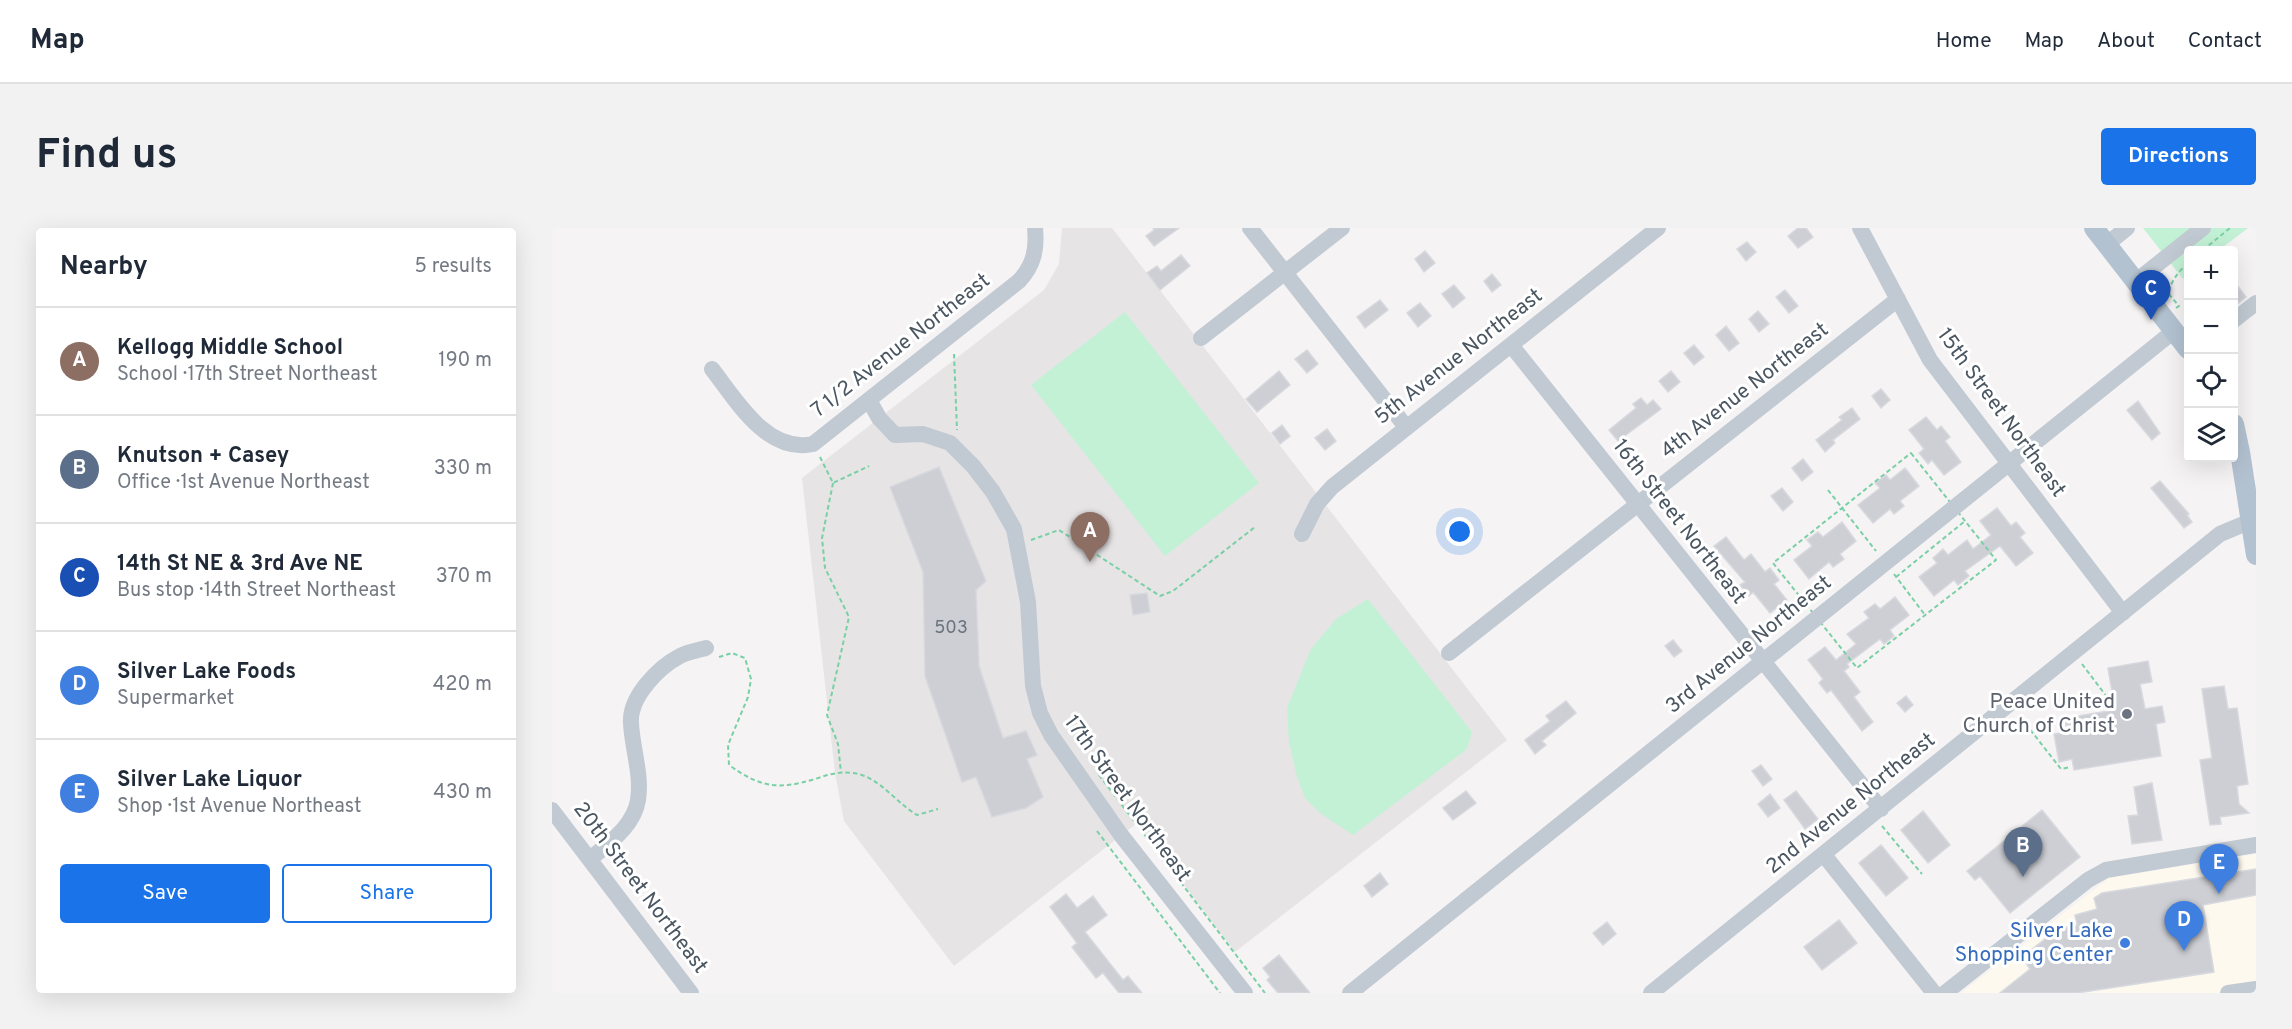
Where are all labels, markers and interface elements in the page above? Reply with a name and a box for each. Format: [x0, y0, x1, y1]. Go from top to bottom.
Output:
text: Map [30, 23, 85, 59]
text: Home [1936, 28, 1992, 55]
text: Map [2025, 28, 2064, 55]
text: About [2097, 28, 2155, 55]
text: Contact [2188, 28, 2262, 55]
button: Directions [2101, 128, 2256, 185]
text: Find us [36, 130, 177, 183]
map controls [2184, 246, 2238, 462]
button: + [2184, 246, 2238, 300]
text: Nearby [60, 251, 148, 284]
text: 5 results [415, 254, 492, 280]
street label: 7 1/2 Avenue Northeast [806, 268, 996, 424]
pin: C [2132, 270, 2170, 320]
street label: 5th Avenue Northeast [1369, 283, 1549, 431]
button: − [2184, 300, 2238, 354]
street label: 4th Avenue Northeast [1655, 317, 1835, 465]
street label: 15th Street Northeast [1931, 323, 2071, 503]
text: Kellogg Middle School [117, 335, 343, 362]
text: A [72, 348, 87, 374]
text: 190 m [438, 348, 492, 374]
button: locate [2184, 354, 2238, 408]
text: School · 17th Street Northeast [117, 362, 378, 388]
button: layers [2184, 408, 2238, 462]
street label: 16th Street Northeast [1606, 434, 1752, 610]
text: Knutson + Casey [117, 443, 289, 470]
text: B [73, 456, 86, 482]
text: 330 m [434, 456, 492, 482]
text: Office · 1st Avenue Northeast [117, 470, 370, 496]
pin: A [1070, 512, 1110, 562]
your location [1445, 517, 1474, 546]
text: 14th St NE & 3rd Ave NE [117, 551, 363, 578]
text: C [73, 564, 86, 590]
text: 370 m [436, 564, 492, 590]
street label: 3rd Avenue Northeast [1661, 570, 1837, 720]
text: Bus stop · 14th Street Northeast [117, 578, 396, 604]
house number: 503 [934, 617, 968, 640]
text: Silver Lake Foods [117, 659, 296, 686]
text: D [72, 672, 87, 698]
text: 420 m [433, 672, 492, 698]
text: Supermarket [117, 686, 234, 712]
place label: Peace United Church of Christ [1963, 689, 2115, 740]
marker: Peace United Church of Christ [2120, 707, 2134, 721]
street label: 17th Street Northeast [1057, 710, 1197, 888]
street label: 2nd Avenue Northeast [1761, 727, 1941, 881]
text: Silver Lake Liquor [117, 767, 302, 794]
text: E [73, 780, 86, 806]
text: 430 m [433, 780, 492, 806]
text: Shop · 1st Avenue Northeast [117, 794, 362, 820]
street label: 20th Street Northeast [567, 797, 713, 979]
pin: B [2004, 828, 2042, 877]
pin: E [2200, 844, 2238, 894]
button: Save [60, 864, 270, 923]
button: Share [282, 864, 492, 923]
pin: D [2164, 902, 2204, 951]
place label: Silver Lake Shopping Center [1955, 918, 2113, 969]
marker: Silver Lake Shopping Center [2118, 936, 2132, 950]

